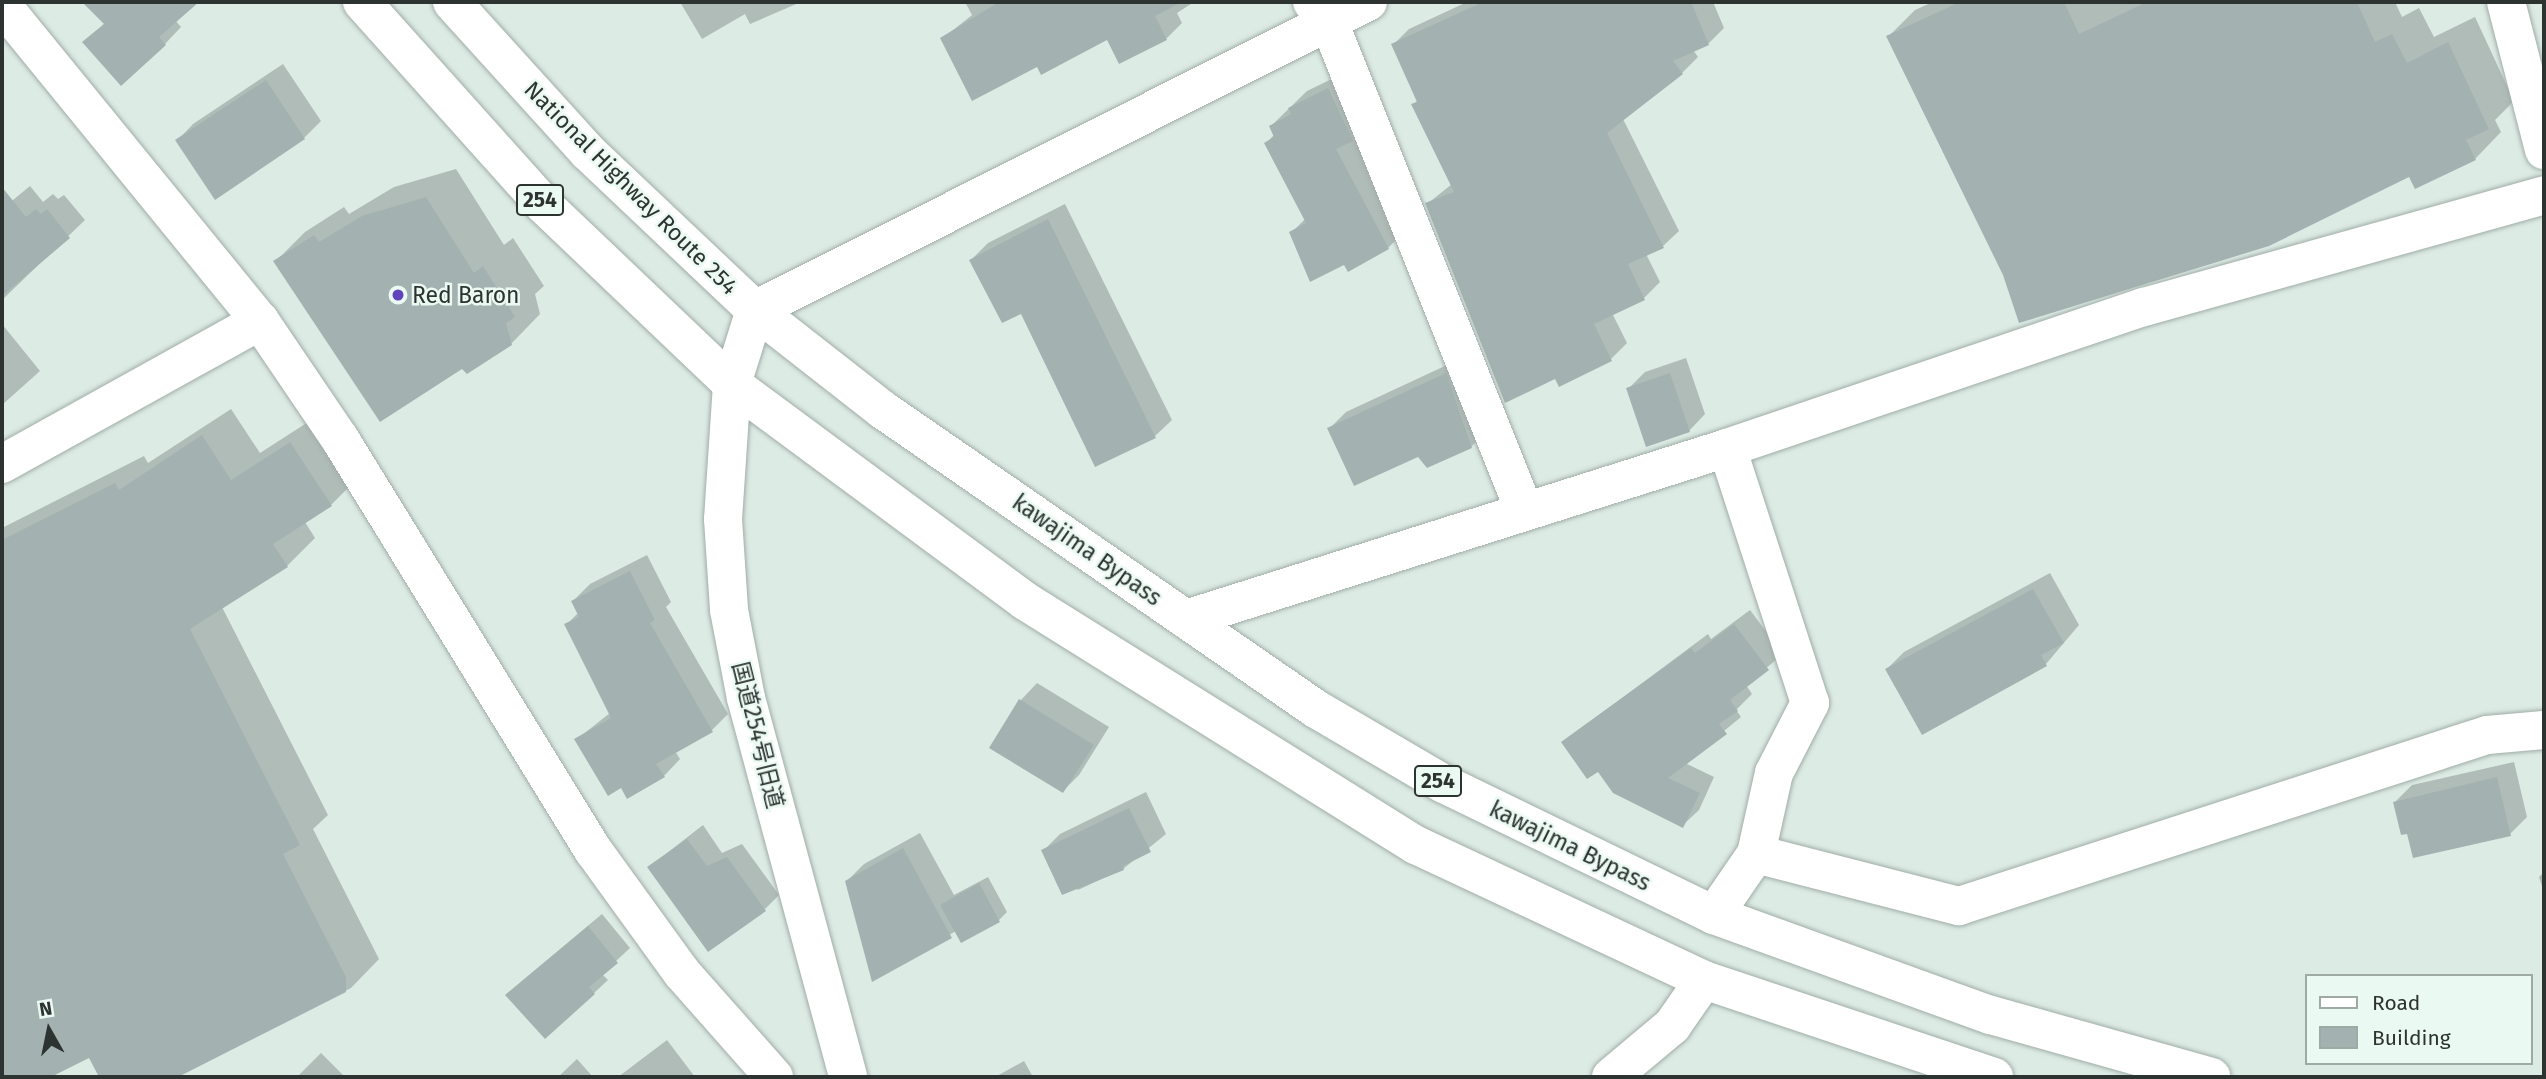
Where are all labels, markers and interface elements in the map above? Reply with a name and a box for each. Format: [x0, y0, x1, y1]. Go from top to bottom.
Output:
street label: National Highway Route 254 [519, 76, 743, 300]
road number: 254 [516, 182, 564, 218]
place label: Red Baron [412, 281, 520, 309]
marker: Red Baron [390, 287, 406, 303]
street label: kawajima Bypass [1007, 488, 1167, 612]
street label: 国道254号旧道 [726, 659, 790, 811]
road number: 254 [1414, 764, 1462, 798]
street label: kawajima Bypass [1485, 795, 1655, 897]
legend [2304, 974, 2532, 1065]
text: Road [2372, 990, 2420, 1016]
north arrow [14, 995, 84, 1065]
text: N [38, 996, 54, 1021]
text: Building [2372, 1025, 2451, 1051]

